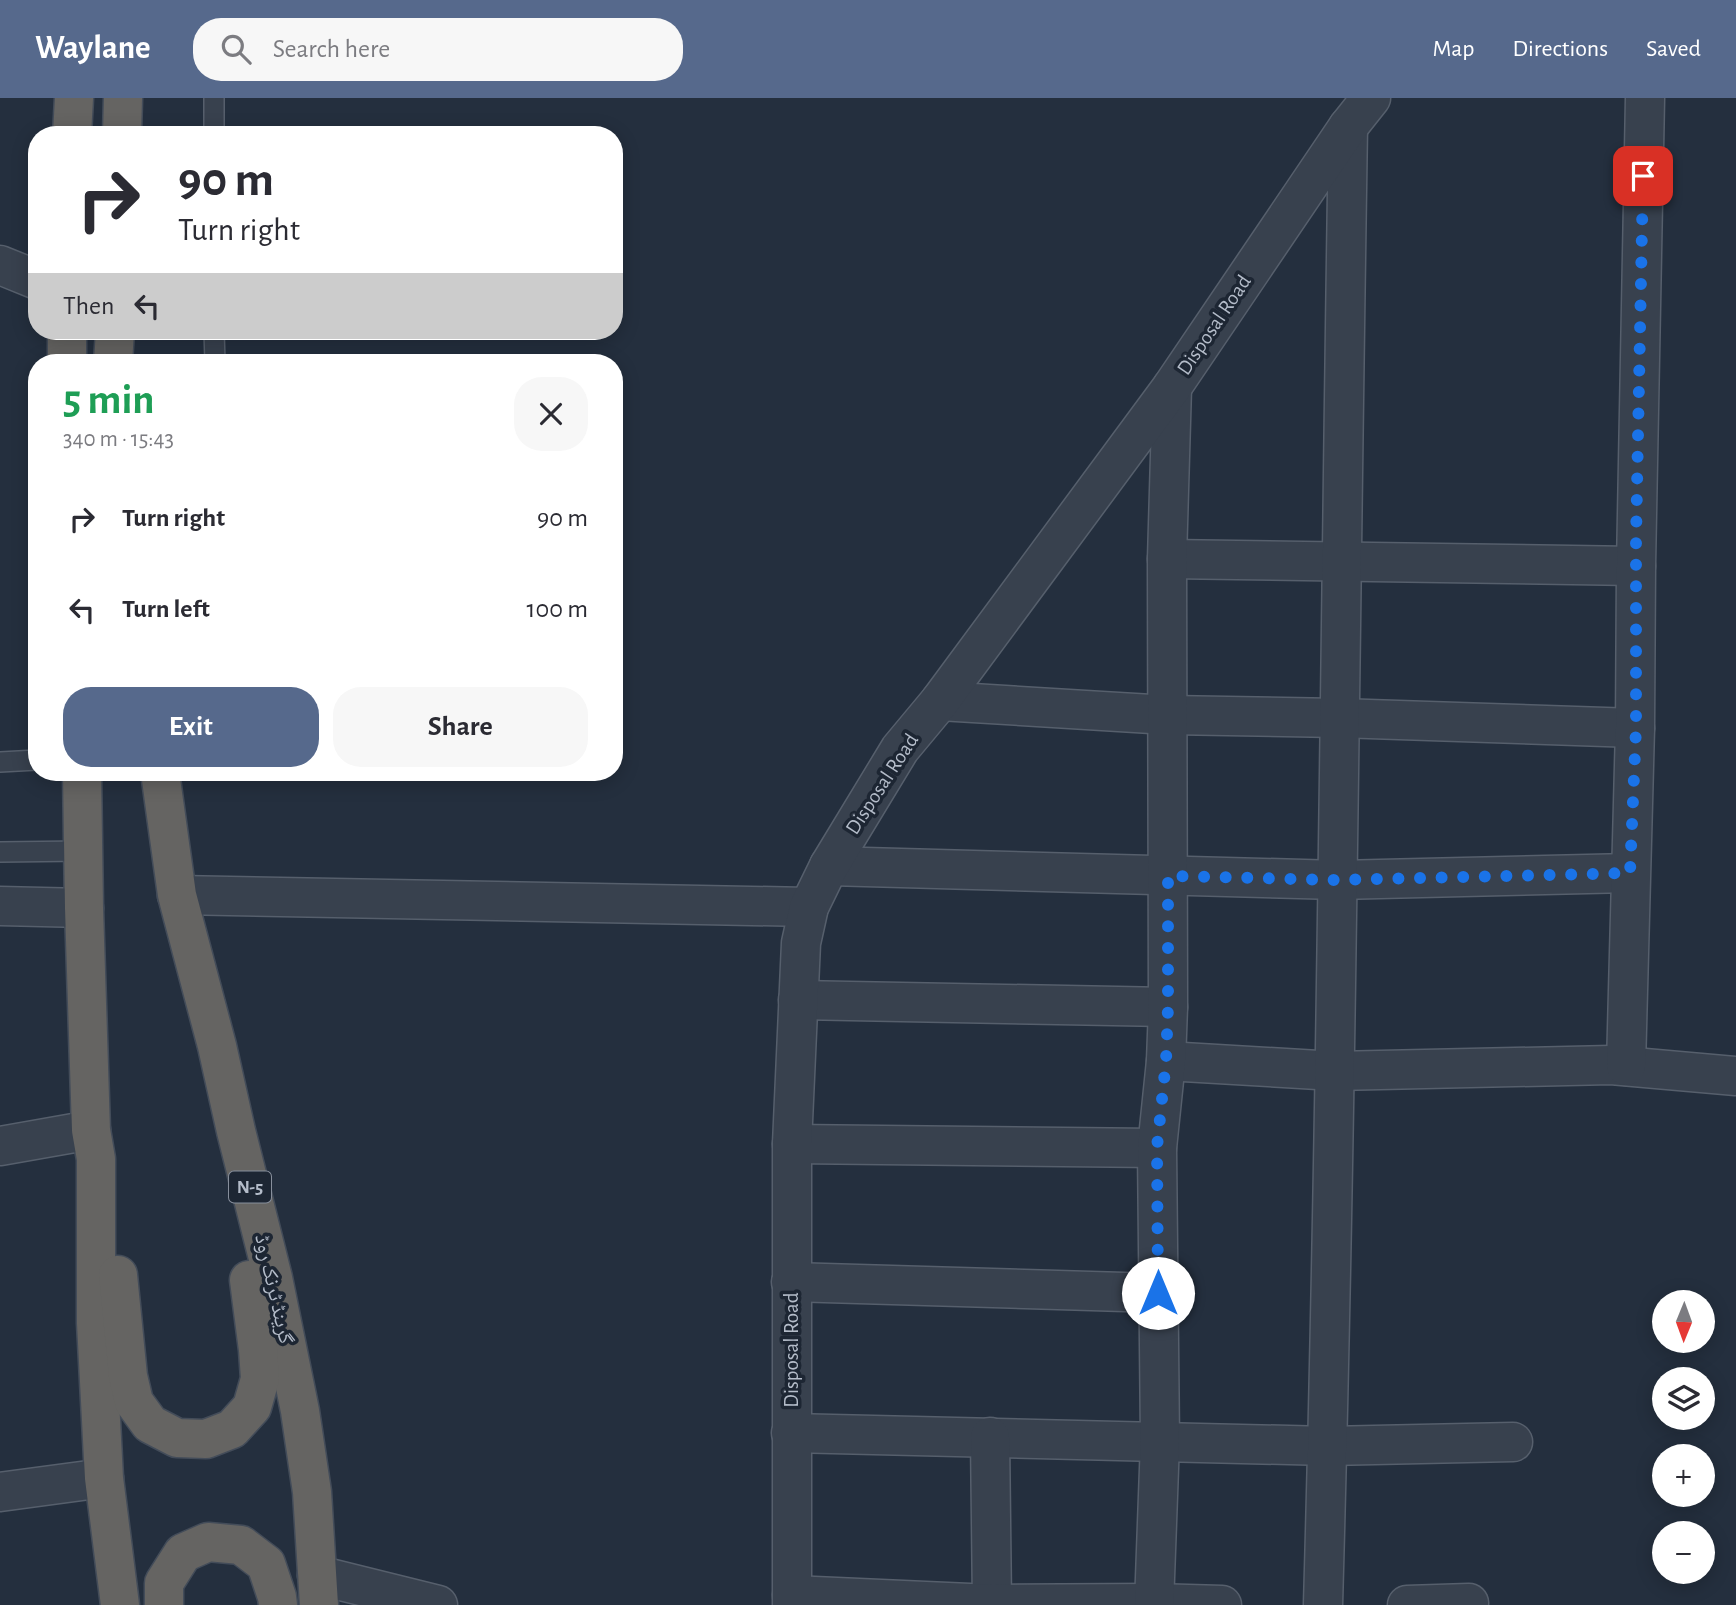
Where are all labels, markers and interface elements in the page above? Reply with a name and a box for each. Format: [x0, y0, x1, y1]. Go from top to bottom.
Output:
search box [193, 18, 683, 81]
icon: search [217, 30, 255, 68]
text: Waylane [35, 32, 151, 65]
text: Search here [273, 36, 390, 62]
text: Map [1432, 37, 1474, 61]
text: Directions [1512, 37, 1608, 61]
text: Saved [1646, 37, 1701, 61]
pin [1613, 146, 1673, 206]
icon: right [63, 154, 154, 245]
text: 90 m [178, 156, 274, 205]
icon: arrive [1624, 157, 1662, 195]
text: Turn right [178, 214, 300, 246]
street label: Disposal Road [1173, 271, 1255, 379]
icon: left [128, 287, 166, 325]
text: Then [63, 293, 114, 319]
button: close [514, 377, 588, 451]
text: 5 min [63, 379, 155, 421]
text: 340 m · 15:43 [63, 428, 174, 451]
icon: right [63, 500, 101, 538]
text: Turn right [122, 505, 225, 531]
text: 90 m [537, 505, 588, 531]
icon: left [63, 591, 101, 629]
text: Turn left [122, 596, 210, 622]
text: 100 m [527, 596, 588, 622]
button: Exit [63, 687, 319, 767]
button: Share [333, 687, 588, 767]
street label: Disposal Road [842, 730, 922, 838]
road number: N-5 [229, 1172, 271, 1203]
street label: گرینڈ ٹرنک روڈ [251, 1232, 297, 1346]
position arrow [1121, 1256, 1195, 1330]
north arrow [1652, 1290, 1715, 1353]
map controls [1652, 1290, 1715, 1584]
street label: Disposal Road [781, 1292, 802, 1408]
button: layers [1652, 1367, 1715, 1430]
button: + [1652, 1444, 1715, 1507]
button: − [1652, 1521, 1715, 1584]

